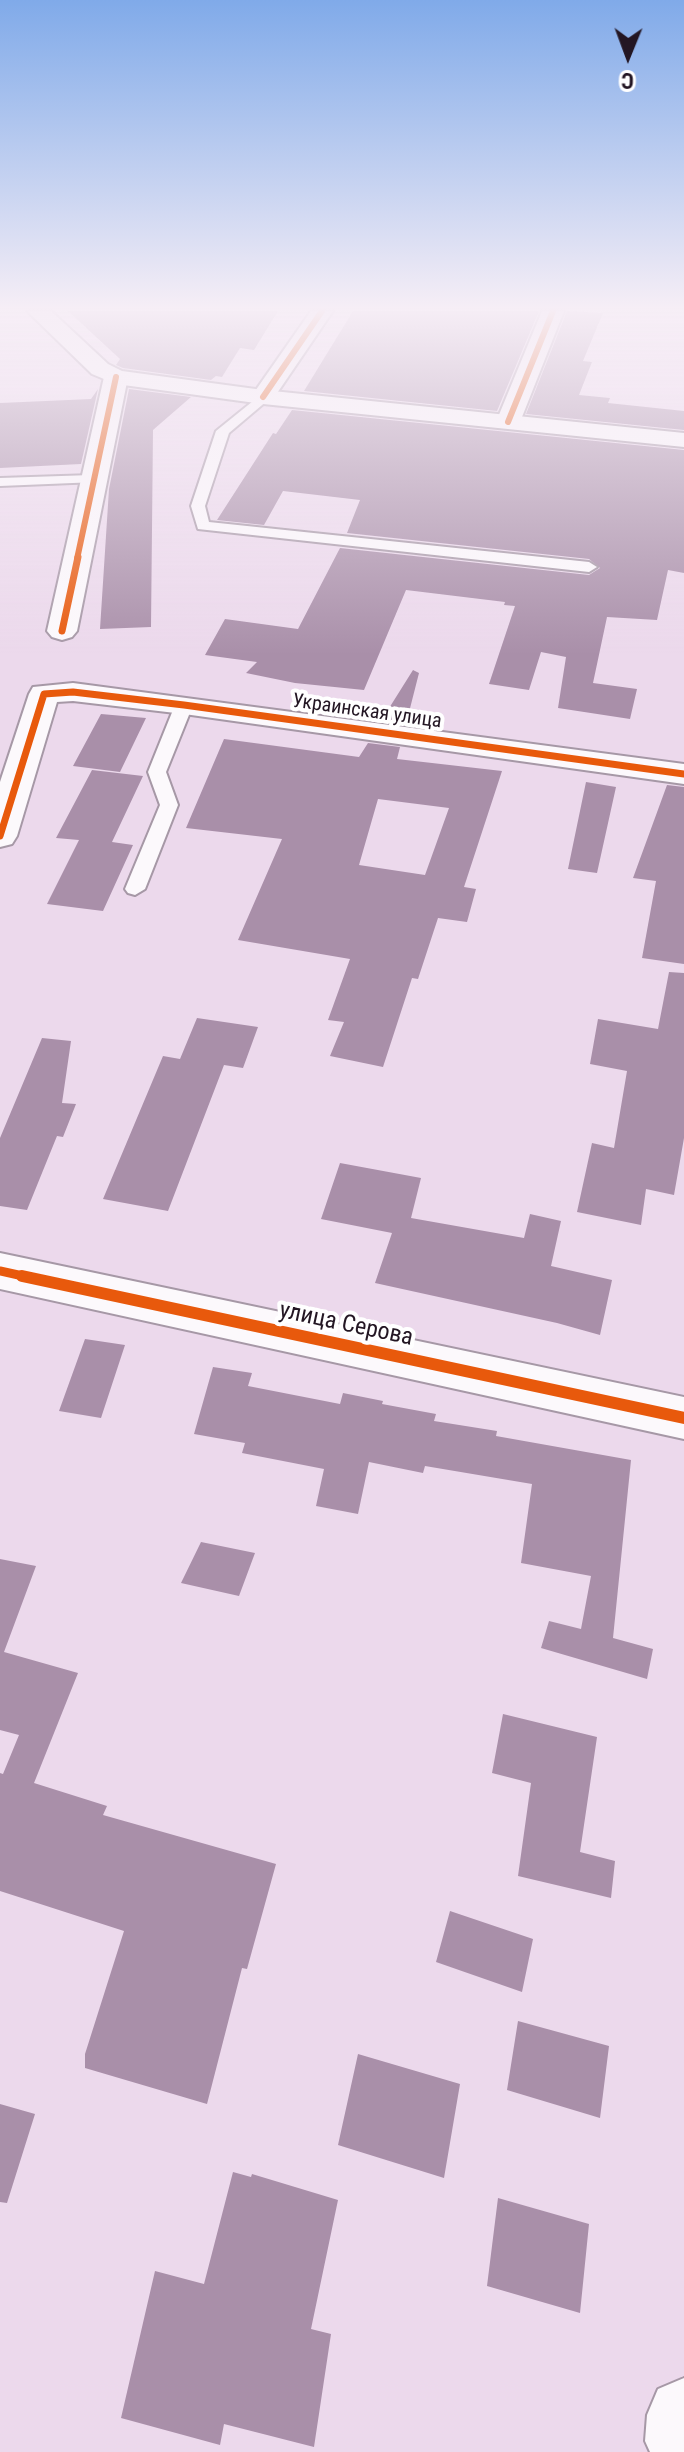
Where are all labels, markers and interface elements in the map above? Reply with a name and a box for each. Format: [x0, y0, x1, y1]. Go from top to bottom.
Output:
north arrow [588, 16, 668, 96]
text: С [621, 68, 634, 93]
street label: Украинская улица [291, 690, 443, 734]
street label: улица Серова [277, 1297, 415, 1353]

